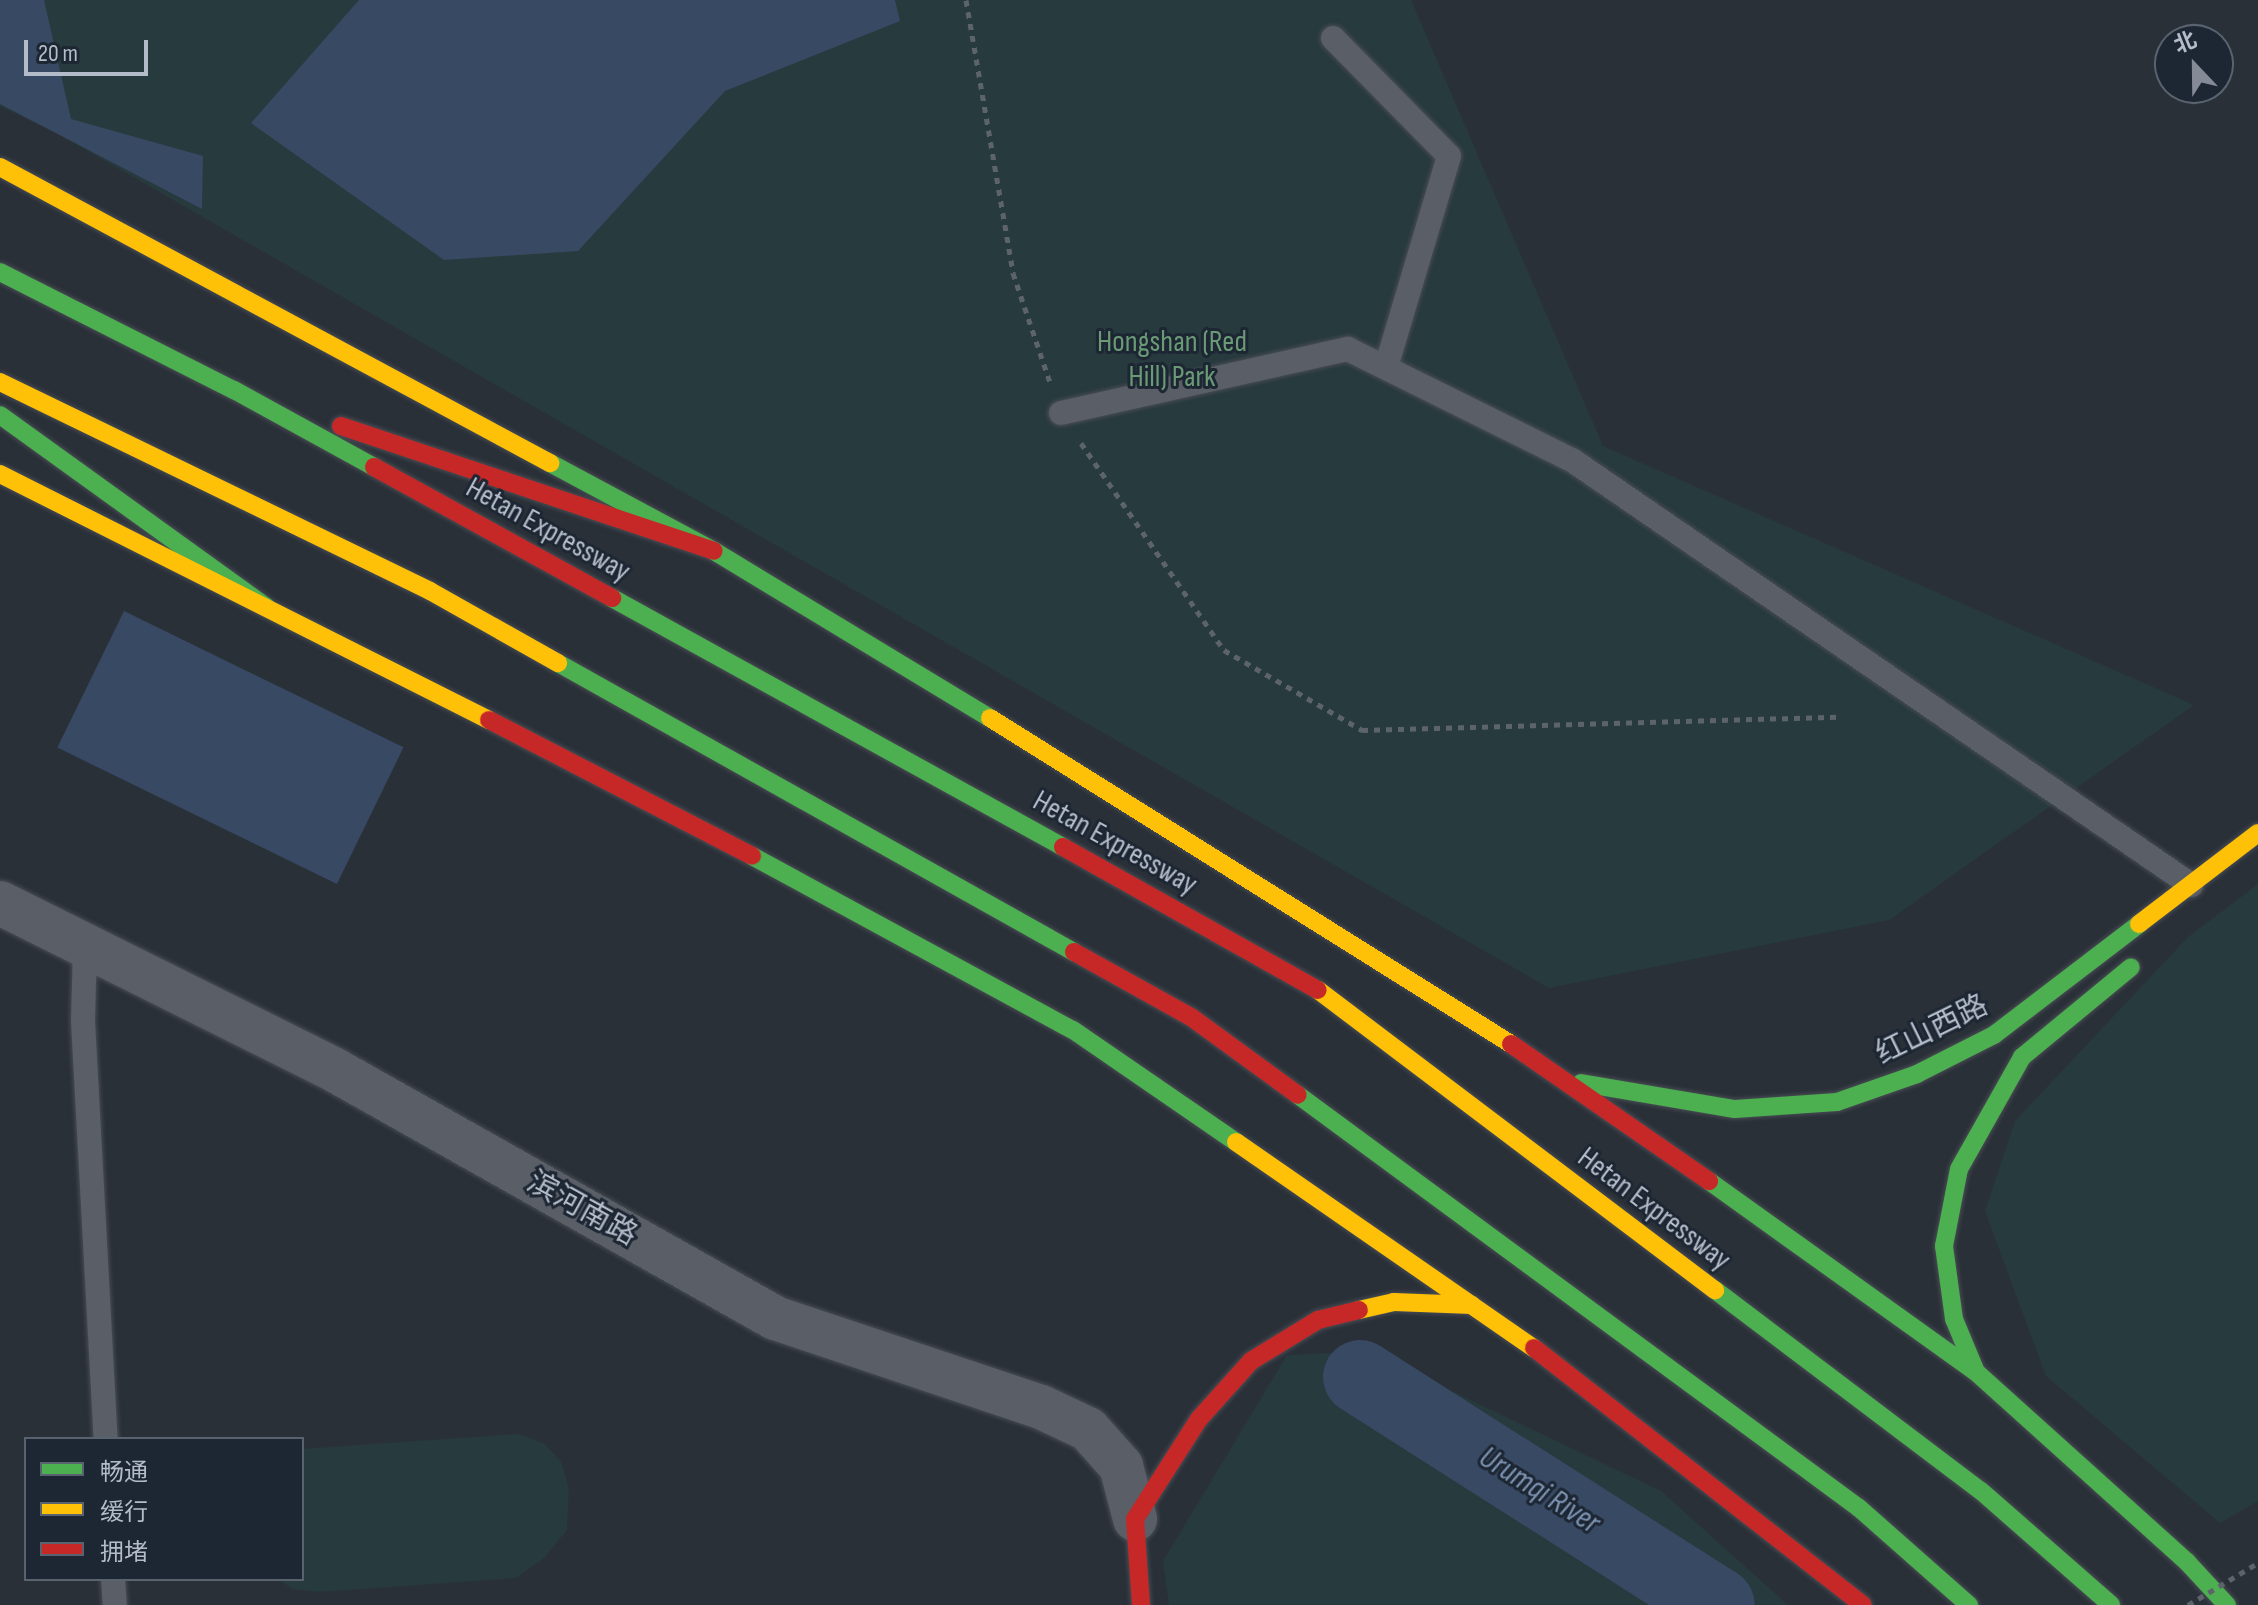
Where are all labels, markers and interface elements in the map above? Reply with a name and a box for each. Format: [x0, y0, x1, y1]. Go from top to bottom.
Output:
scale bar [28, 24, 152, 74]
north arrow [2154, 24, 2234, 104]
text: 北 [2170, 27, 2201, 60]
text: 20 m [38, 39, 78, 68]
park label: Hongshan (Red Hill) Park [1097, 324, 1247, 394]
street label: Hetan Expressway [460, 470, 636, 590]
street label: Hetan Expressway [1027, 783, 1203, 903]
street label: 红山西路 [1870, 988, 1994, 1072]
street label: Hetan Expressway [1570, 1140, 1738, 1278]
street label: 滨河南路 [521, 1164, 643, 1254]
legend [24, 1437, 304, 1581]
water label: Urumqi River [1471, 1439, 1607, 1543]
text: 畅通 [100, 1458, 148, 1487]
text: 缓行 [100, 1498, 148, 1527]
text: 拥堵 [100, 1538, 148, 1567]

